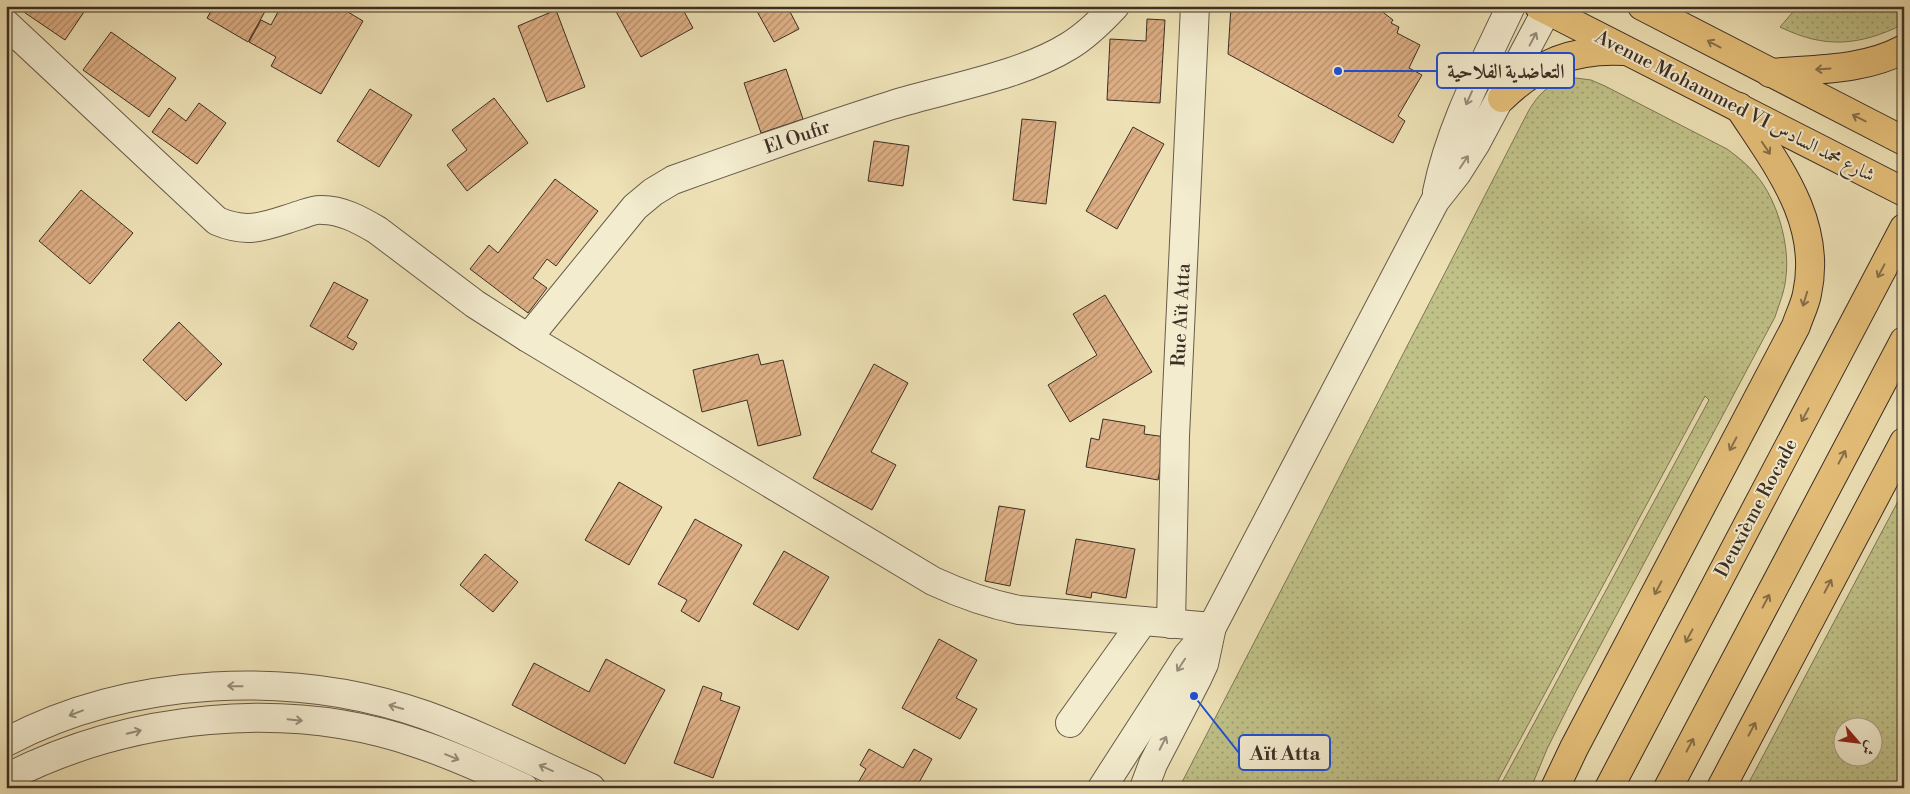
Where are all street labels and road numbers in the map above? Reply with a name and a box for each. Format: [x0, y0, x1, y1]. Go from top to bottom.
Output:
street label: Avenue Mohammed VI شارع محمد السادس [1589, 24, 1879, 190]
street label: El Oufir [761, 115, 833, 159]
street label: Rue Aït Atta [1166, 262, 1196, 367]
street label: Deuxième Rocade [1709, 434, 1803, 582]

